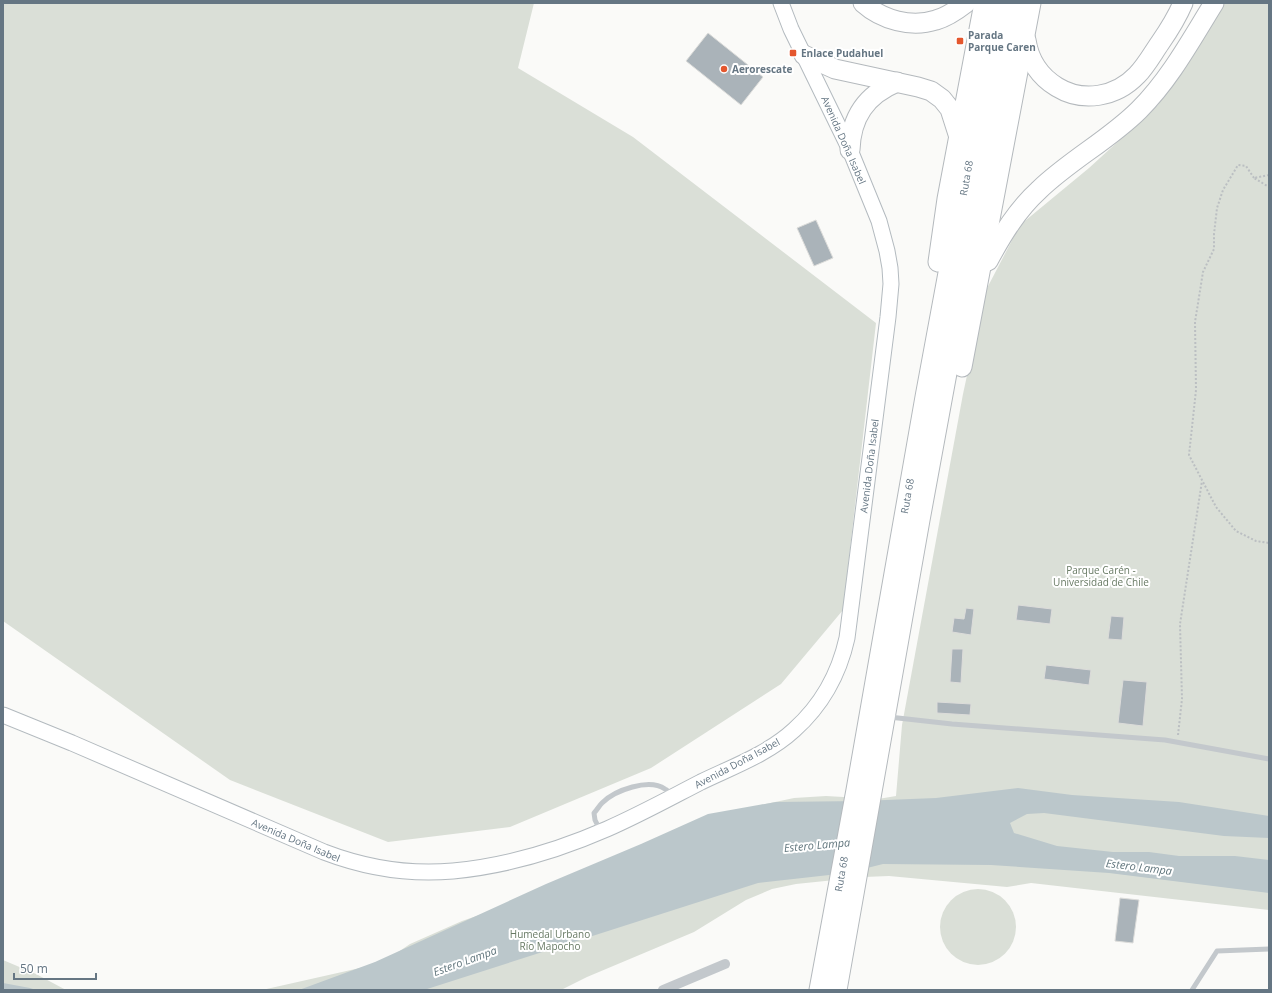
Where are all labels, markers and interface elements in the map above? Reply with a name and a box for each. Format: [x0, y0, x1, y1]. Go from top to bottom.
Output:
place label: Parada Parque Caren [968, 28, 1036, 54]
marker: Parada Parque Caren [955, 36, 965, 46]
place label: Enlace Pudahuel [801, 46, 883, 60]
marker: Enlace Pudahuel [788, 48, 798, 58]
place label: Aerorescate [732, 62, 792, 76]
marker: Aerorescate [719, 64, 729, 74]
street label: Avenida Doña Isabel [818, 94, 870, 186]
street label: Ruta 68 [956, 159, 976, 197]
street label: Avenida Doña Isabel [856, 418, 882, 514]
street label: Ruta 68 [897, 477, 917, 515]
park label: Parque Carén - Universidad de Chile [1053, 563, 1149, 589]
street label: Avenida Doña Isabel [692, 735, 782, 791]
street label: Avenida Doña Isabel [250, 815, 342, 865]
water label: Estero Lampa [783, 834, 851, 855]
street label: Ruta 68 [831, 855, 851, 893]
water label: Estero Lampa [1105, 855, 1173, 878]
park label: Humedal Urbano Río Mapocho [510, 927, 590, 953]
water label: Estero Lampa [431, 942, 499, 979]
scale bar [14, 955, 96, 981]
text: 50 m [20, 960, 48, 977]

